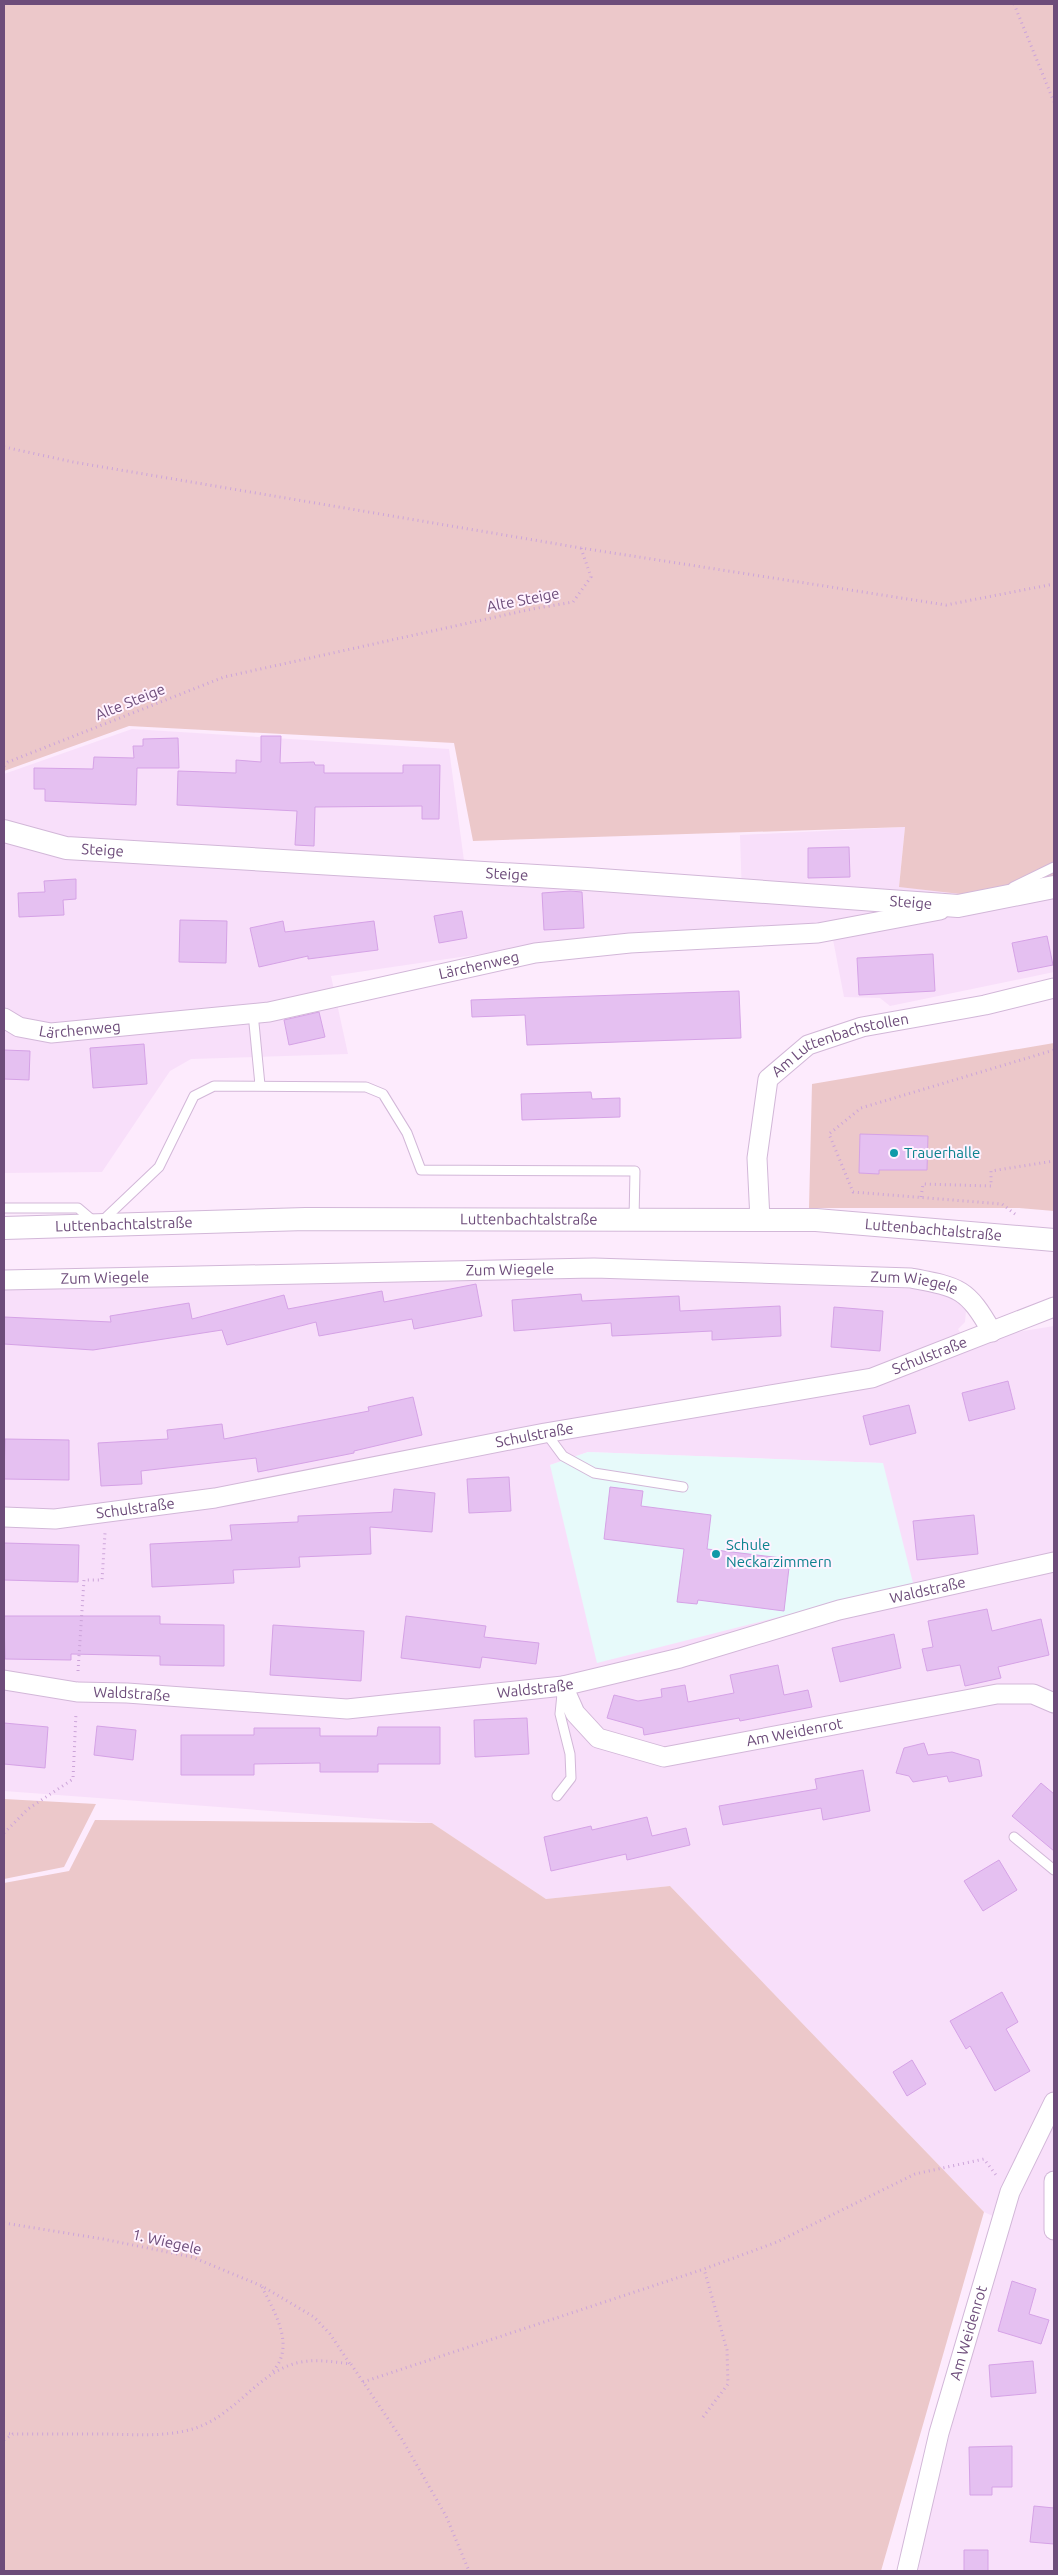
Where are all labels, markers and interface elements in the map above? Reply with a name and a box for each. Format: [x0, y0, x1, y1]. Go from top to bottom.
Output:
street label: Alte Steige [485, 584, 561, 615]
street label: Alte Steige [92, 680, 167, 723]
street label: Steige [81, 840, 124, 859]
street label: Steige [485, 864, 529, 883]
street label: Steige [889, 892, 933, 912]
street label: Lärchenweg [437, 948, 521, 982]
street label: Am Luttenbachstollen [768, 1010, 910, 1080]
street label: Lärchenweg [38, 1017, 121, 1041]
place label: Trauerhalle [904, 1144, 980, 1161]
marker: Trauerhalle [888, 1147, 900, 1159]
street label: Luttenbachtalstraße [460, 1210, 598, 1228]
street label: Luttenbachtalstraße [55, 1213, 193, 1234]
street label: Luttenbachtalstraße [864, 1215, 1003, 1244]
street label: Zum Wiegele [465, 1260, 554, 1279]
street label: Zum Wiegele [60, 1268, 149, 1287]
street label: Zum Wiegele [870, 1268, 961, 1297]
street label: Schulstraße [889, 1333, 969, 1377]
street label: Schulstraße [494, 1419, 575, 1451]
street label: Schulstraße [95, 1494, 176, 1522]
place label: Schule Neckarzimmern [726, 1536, 832, 1570]
marker: Schule Neckarzimmern [710, 1548, 722, 1560]
street label: Waldstraße [888, 1573, 967, 1606]
street label: Waldstraße [496, 1675, 575, 1701]
street label: Waldstraße [93, 1683, 171, 1704]
street label: Am Weidenrot [745, 1714, 844, 1749]
street label: 1. Wiegele [131, 2225, 204, 2258]
street label: Am Weidenrot [946, 2283, 990, 2382]

